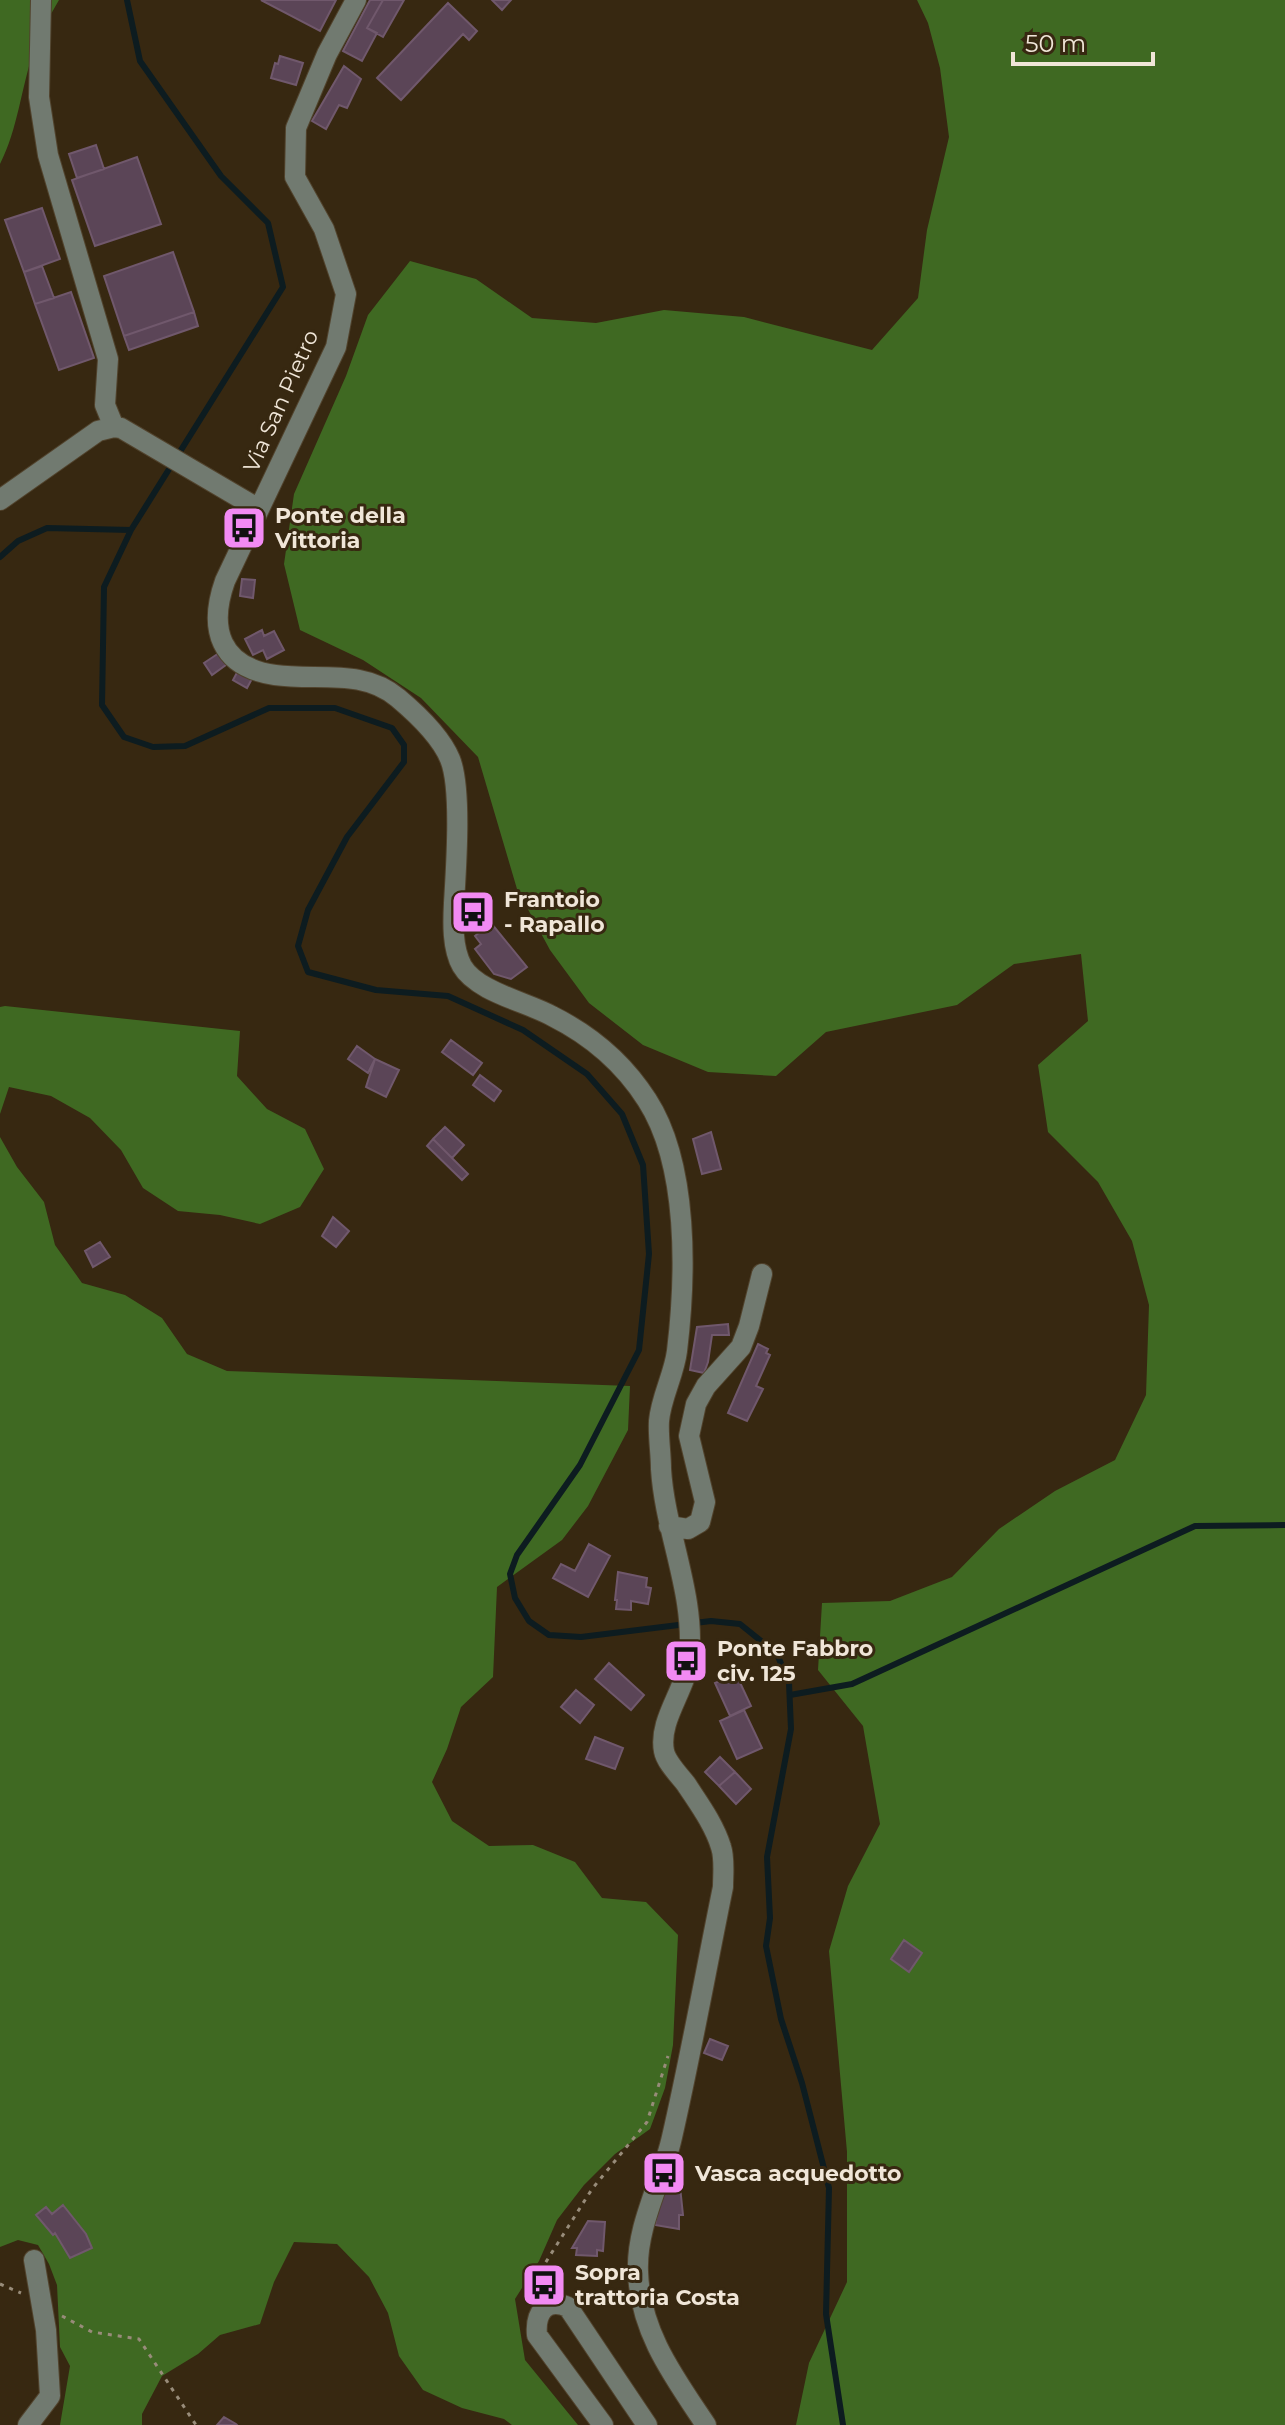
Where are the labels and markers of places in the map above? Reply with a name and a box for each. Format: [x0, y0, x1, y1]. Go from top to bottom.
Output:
place label: Ponte della Vittoria [274, 502, 406, 554]
bus stop icon: Ponte della Vittoria [220, 504, 268, 552]
place label: Frantoio - Rapallo [504, 886, 605, 938]
bus stop icon: Frantoio - Rapallo [449, 888, 497, 936]
place label: Ponte Fabbro civ. 125 [717, 1635, 873, 1687]
bus stop icon: Ponte Fabbro civ. 125 [662, 1637, 710, 1685]
bus stop icon: Vasca acquedotto [640, 2149, 688, 2197]
place label: Vasca acquedotto [694, 2160, 902, 2187]
place label: Sopra trattoria Costa [575, 2259, 740, 2311]
bus stop icon: Sopra trattoria Costa [520, 2261, 568, 2309]

